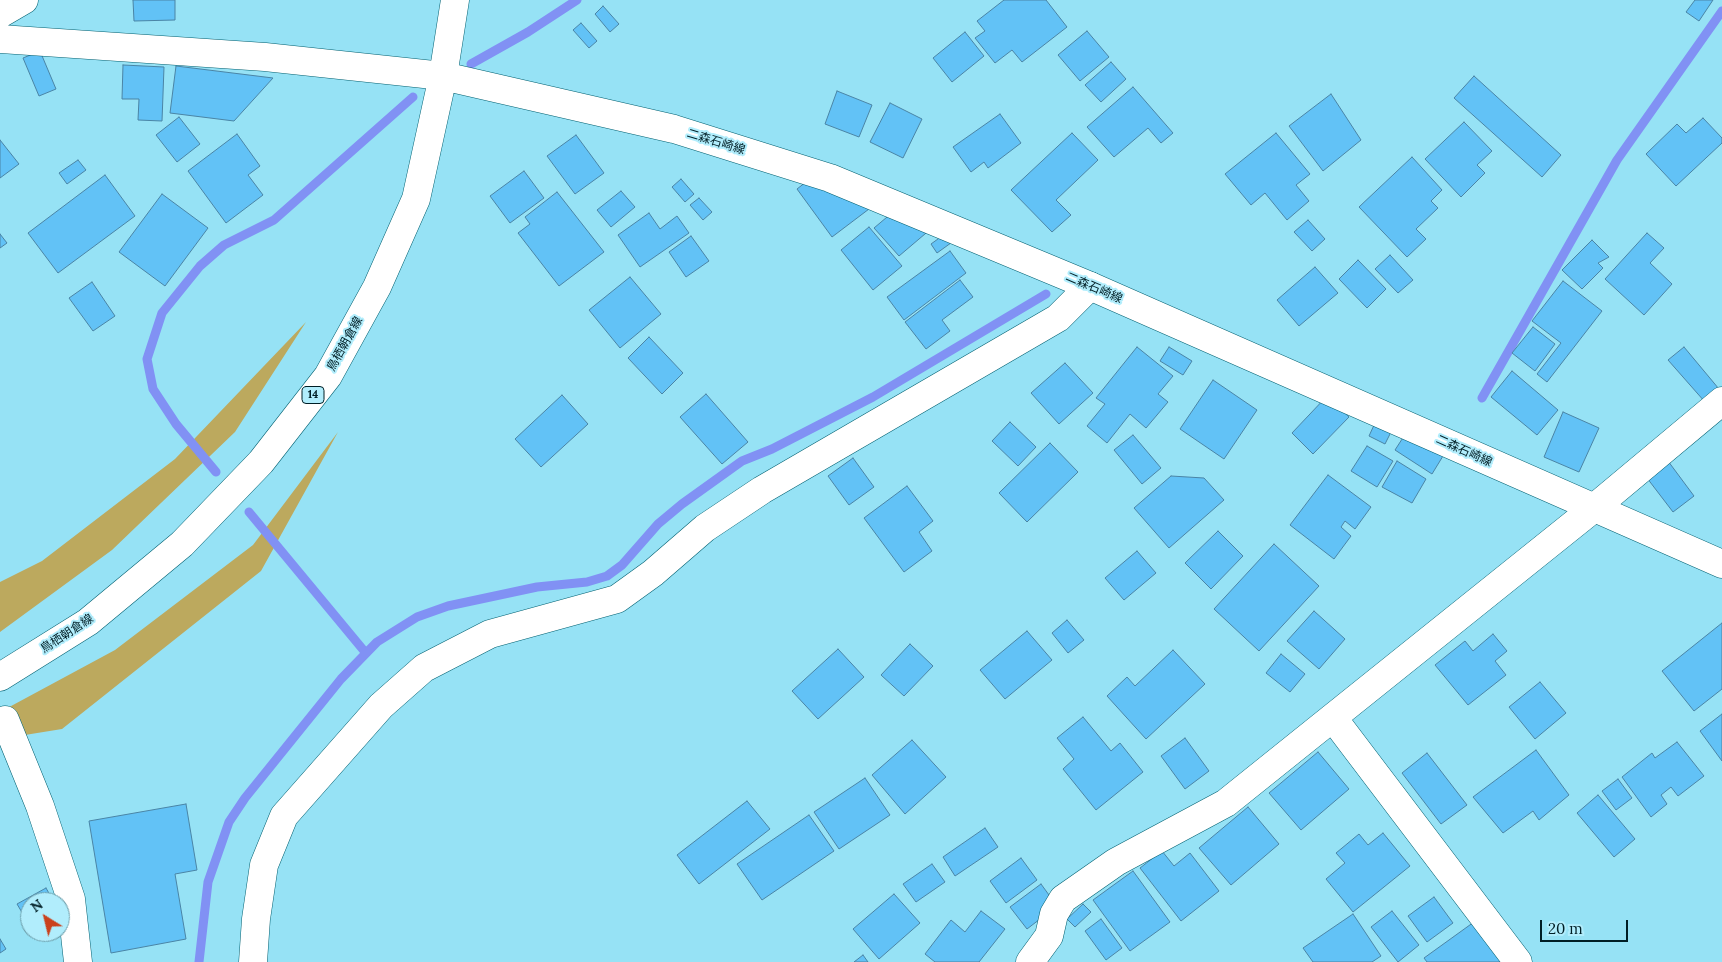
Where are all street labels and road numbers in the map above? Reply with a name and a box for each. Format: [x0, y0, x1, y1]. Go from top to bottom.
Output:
street label: 二森石崎線 [685, 126, 747, 158]
street label: 二森石崎線 [1064, 270, 1124, 306]
street label: 鳥栖朝倉線 [324, 314, 366, 374]
road number: 14 [302, 386, 324, 404]
street label: 二森石崎線 [1434, 432, 1494, 470]
street label: 鳥栖朝倉線 [38, 612, 96, 656]

